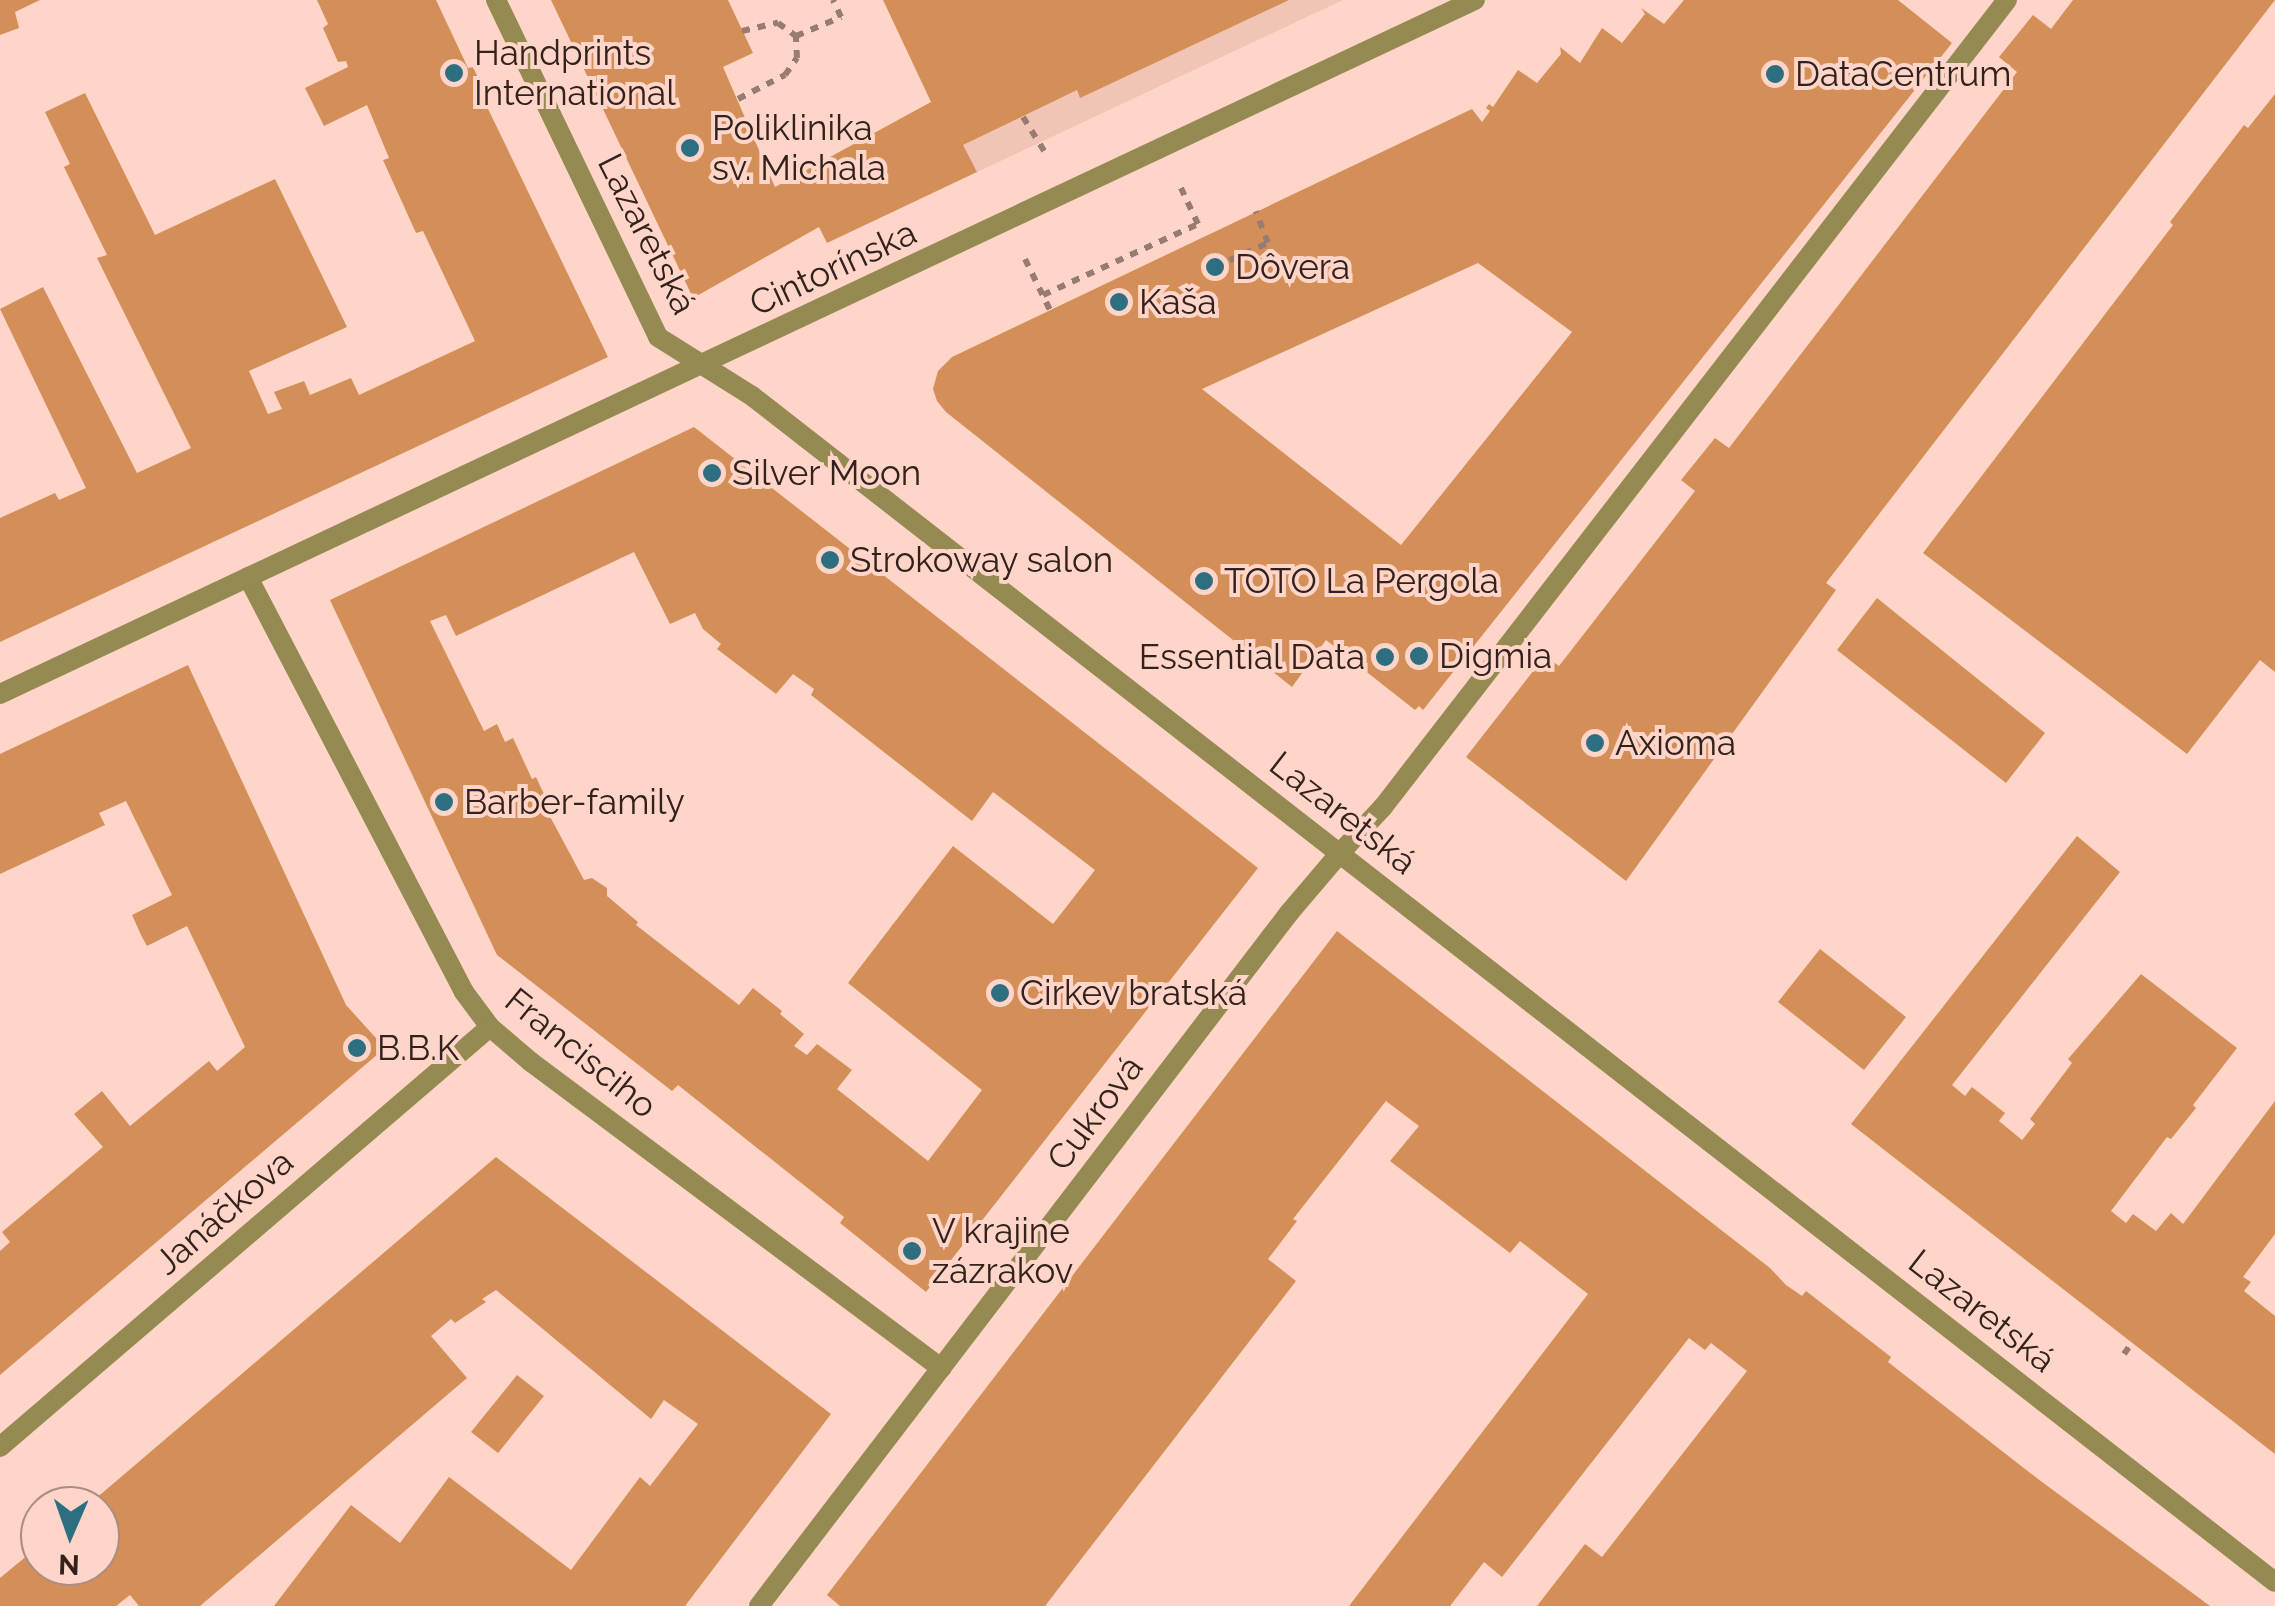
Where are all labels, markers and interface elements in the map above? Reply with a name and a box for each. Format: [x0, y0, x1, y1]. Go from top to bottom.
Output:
place label: Handprints International [474, 32, 676, 114]
place label: DataCentrum [1795, 53, 2011, 95]
marker: Handprints International [443, 62, 465, 84]
marker: DataCentrum [1764, 63, 1786, 85]
place label: Poliklinika sv. Michala [712, 107, 886, 189]
marker: Poliklinika sv. Michala [677, 135, 703, 161]
street label: Lazaretská [589, 147, 705, 321]
street label: Cintorínska [743, 211, 923, 325]
place label: Dôvera [1235, 246, 1350, 288]
marker: Dôvera [1204, 256, 1226, 278]
place label: Kaša [1139, 281, 1217, 323]
marker: Kaša [1108, 291, 1130, 313]
place label: Silver Moon [732, 452, 922, 494]
marker: Silver Moon [701, 462, 723, 484]
place label: Strokoway salon [850, 539, 1114, 581]
marker: Strokoway salon [819, 549, 841, 571]
place label: TOTO La Pergola [1224, 560, 1499, 602]
marker: TOTO La Pergola [1193, 570, 1215, 592]
place label: Digmia [1439, 635, 1552, 677]
place label: Essential Data [1138, 636, 1365, 678]
marker: Digmia [1408, 645, 1430, 667]
marker: Essential Data [1374, 646, 1396, 668]
place label: Axioma [1615, 722, 1736, 764]
marker: Axioma [1584, 732, 1606, 754]
street label: Lazaretská [1261, 743, 1425, 883]
place label: Barber-family [464, 781, 685, 823]
marker: Barber-family [433, 791, 455, 813]
place label: Cirkev bratská [1020, 972, 1248, 1014]
street label: Francisciho [497, 979, 665, 1127]
marker: Cirkev bratská [989, 982, 1011, 1004]
place label: B.B.K [377, 1027, 459, 1069]
marker: B.B.K [346, 1037, 368, 1059]
street label: Cukrová [1038, 1047, 1152, 1179]
street label: Janáčkova [146, 1141, 302, 1283]
place label: V krajine zázrakov [932, 1210, 1073, 1292]
marker: V krajine zázrakov [901, 1240, 923, 1262]
street label: Lazaretská [1900, 1241, 2064, 1381]
north arrow [20, 1486, 120, 1586]
text: N [58, 1548, 80, 1581]

